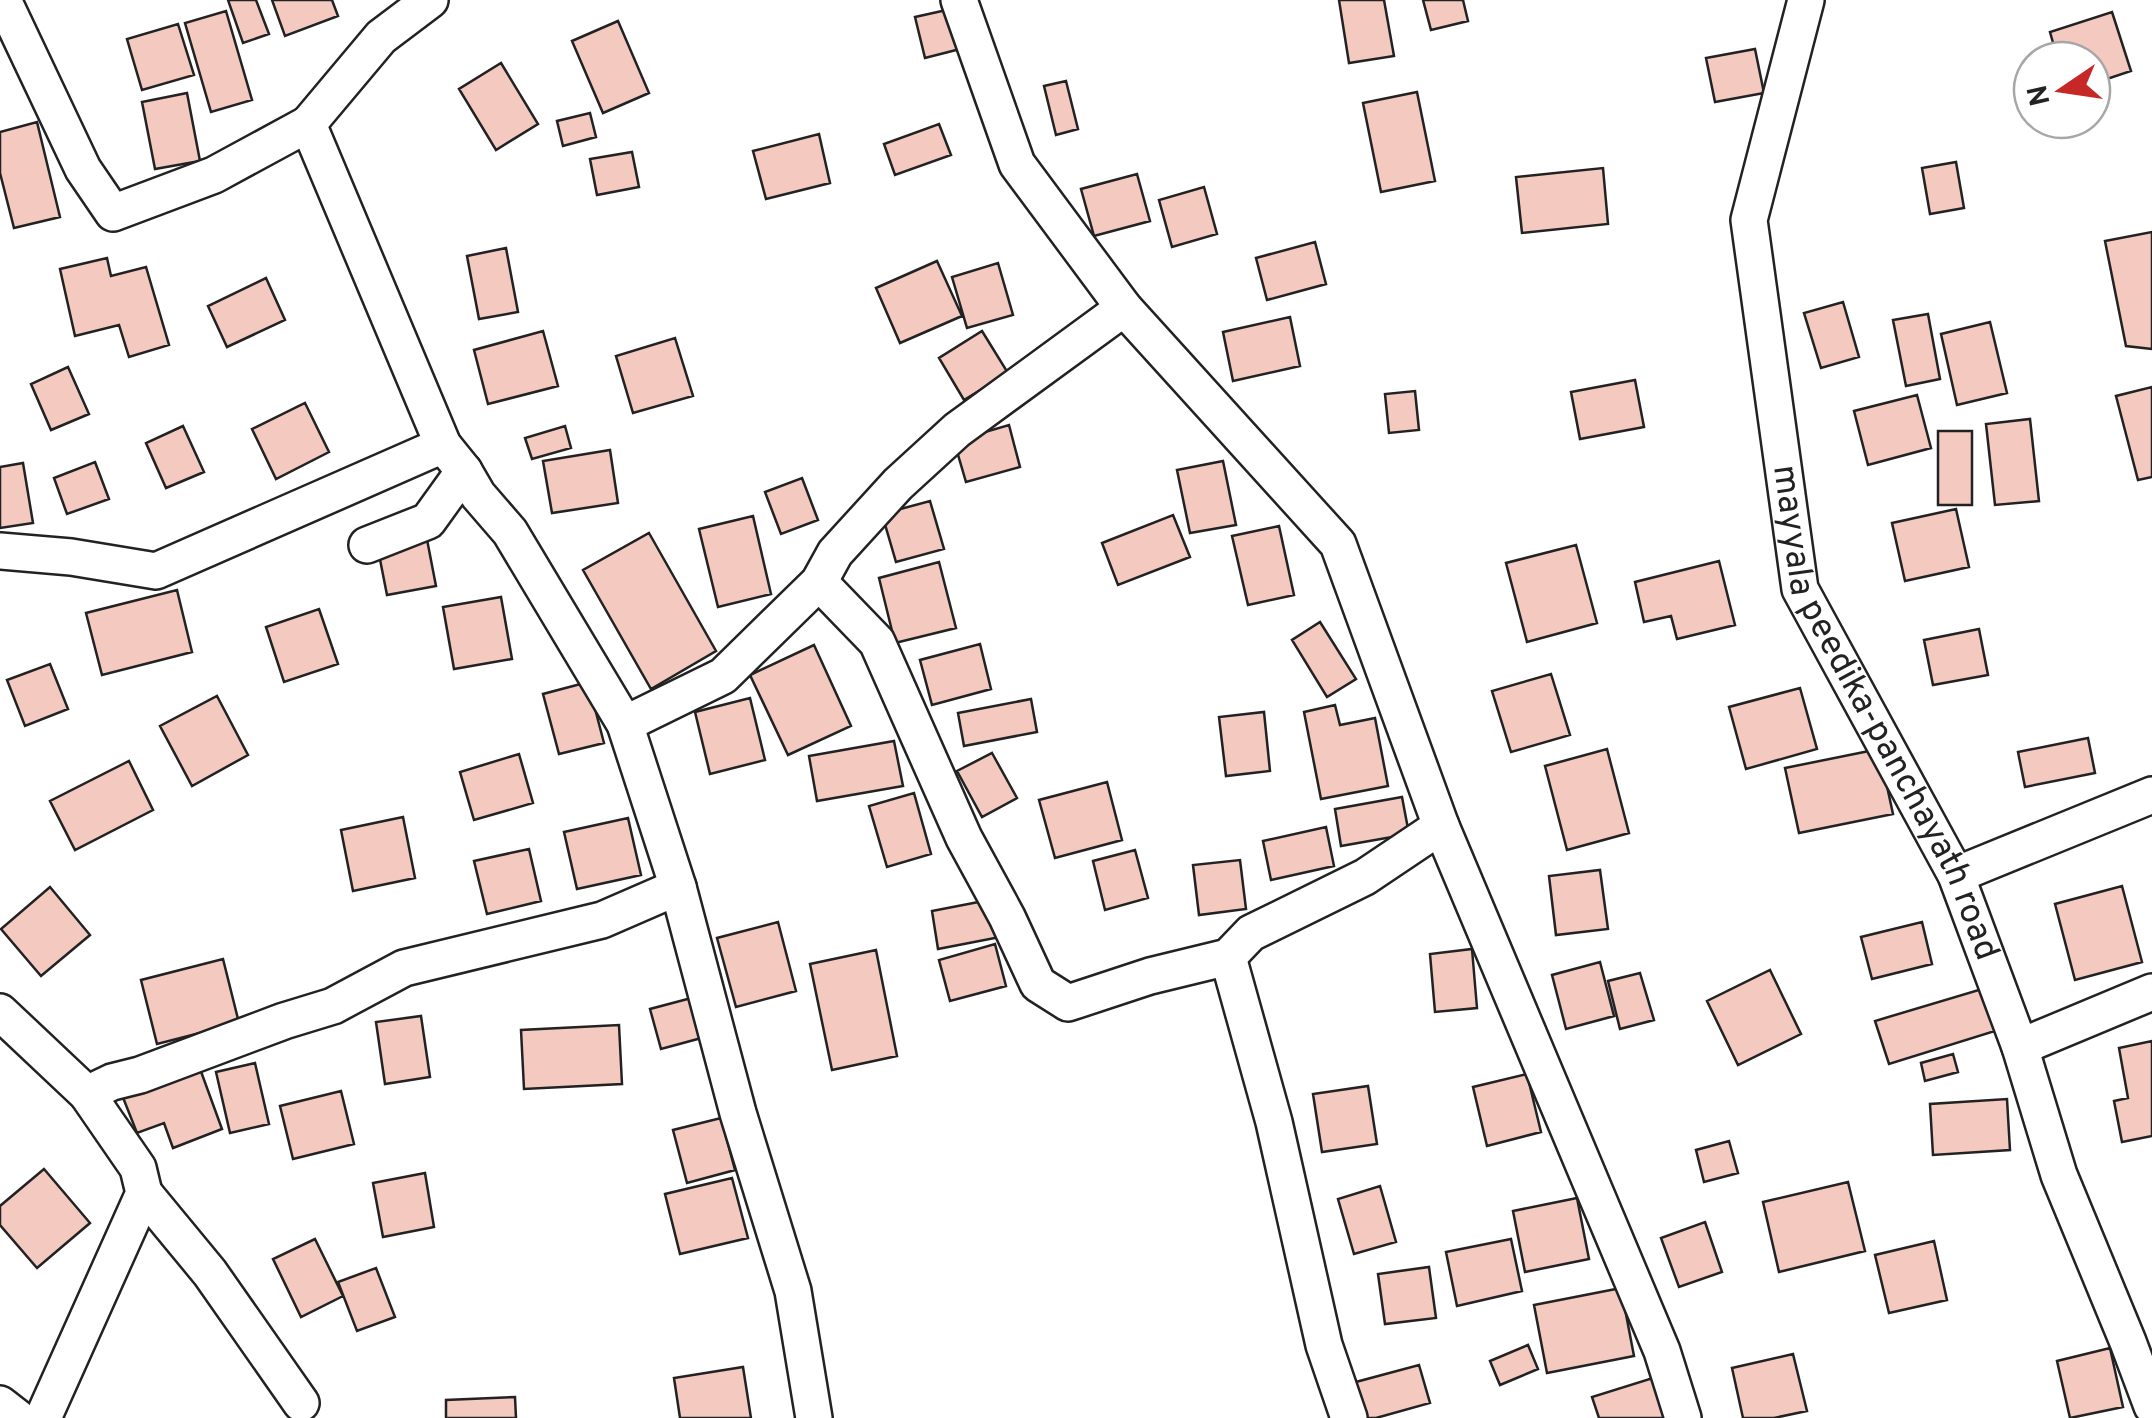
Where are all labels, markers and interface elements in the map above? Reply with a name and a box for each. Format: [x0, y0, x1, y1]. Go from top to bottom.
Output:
north arrow [2012, 40, 2112, 140]
text: N [2021, 81, 2060, 109]
street label: mayyala peedika-panchayath road [1761, 462, 2008, 967]

